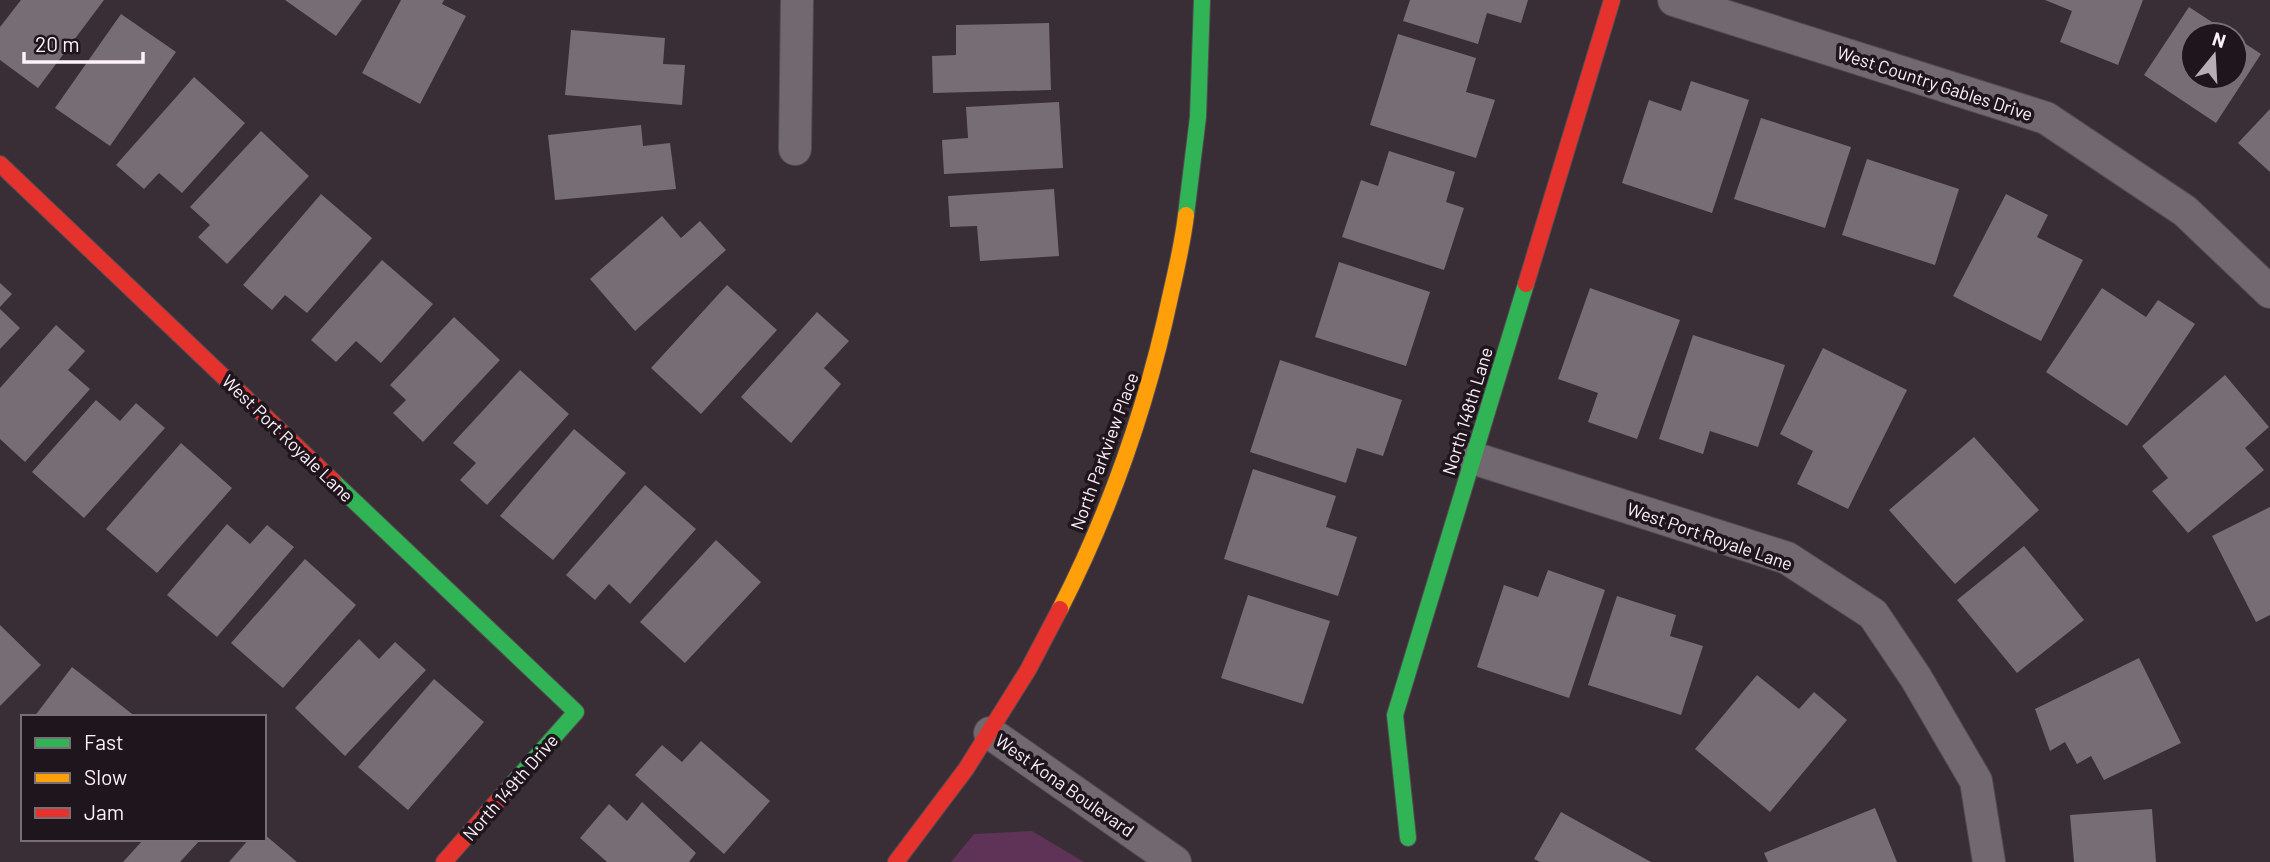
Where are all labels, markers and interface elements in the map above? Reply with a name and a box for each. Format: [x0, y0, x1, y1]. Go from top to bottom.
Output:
scale bar [24, 21, 144, 65]
north arrow [2179, 21, 2249, 91]
text: N [2210, 26, 2229, 52]
text: 20 m [35, 31, 80, 56]
street label: West Country Gables Drive [1834, 41, 2036, 125]
street label: North 148th Lane [1437, 344, 1497, 478]
street label: North Parkview Place [1065, 369, 1143, 533]
street label: West Port Royale Lane [218, 370, 358, 506]
street label: West Port Royale Lane [1624, 497, 1796, 575]
legend [21, 715, 266, 841]
text: Fast [84, 729, 124, 754]
street label: North 149th Drive [458, 729, 562, 845]
street label: West Kona Boulevard [991, 729, 1139, 841]
text: Slow [84, 764, 127, 789]
text: Jam [84, 799, 124, 824]

